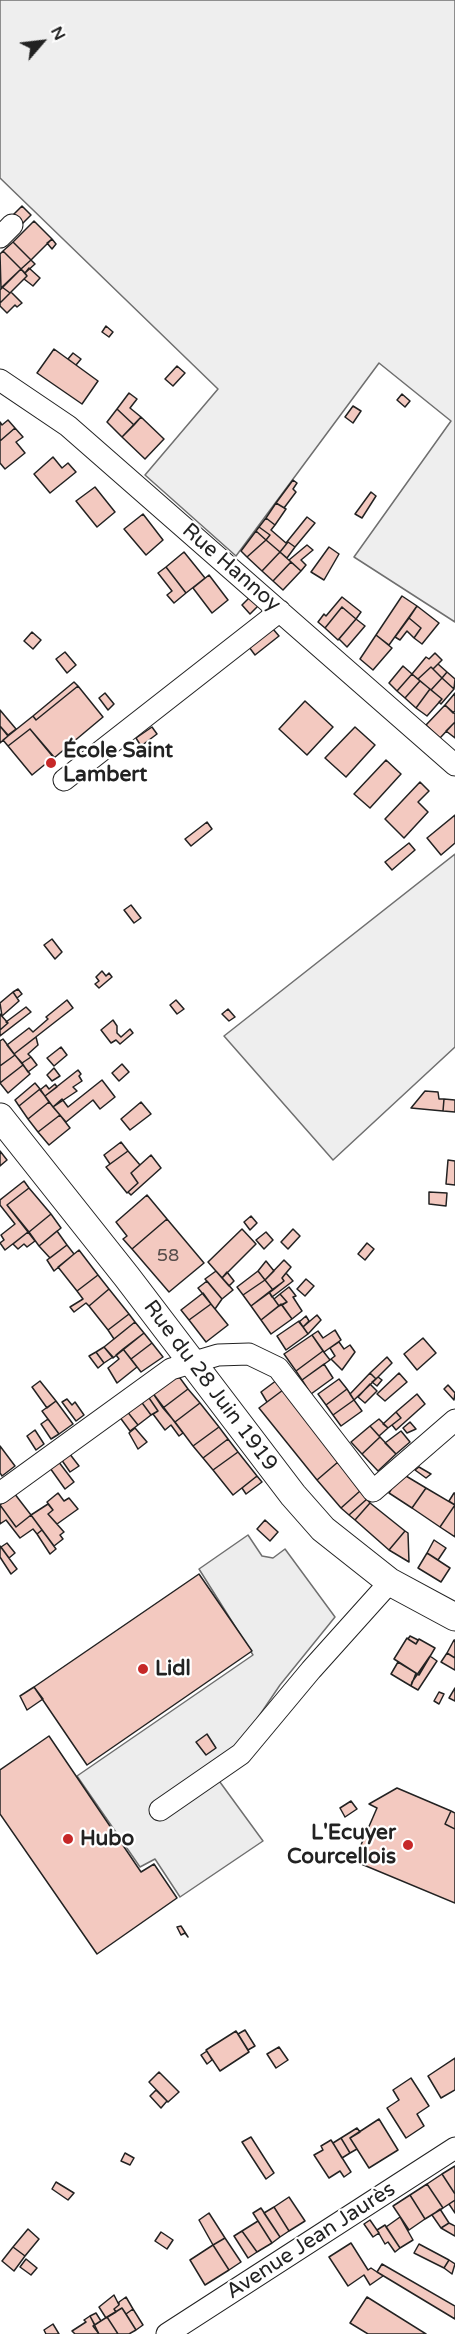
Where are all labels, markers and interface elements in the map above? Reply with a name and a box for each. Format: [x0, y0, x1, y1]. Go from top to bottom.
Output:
north arrow [12, 12, 72, 72]
text: N [46, 23, 70, 44]
street label: Rue Hannoy [177, 518, 285, 618]
place label: École Saint Lambert [63, 738, 173, 788]
marker: École Saint Lambert [44, 756, 58, 770]
house number: 58 [157, 1245, 179, 1267]
street label: Rue du 28 Juin 1919 [138, 1296, 282, 1476]
place label: Lidl [155, 1656, 191, 1682]
marker: Lidl [136, 1662, 150, 1676]
place label: L'Ecuyer Courcellois [287, 1820, 396, 1870]
place label: Hubo [80, 1826, 134, 1852]
marker: Hubo [61, 1832, 75, 1846]
marker: L'Ecuyer Courcellois [401, 1838, 415, 1852]
street label: Avenue Jean Jaurès [222, 2177, 400, 2305]

